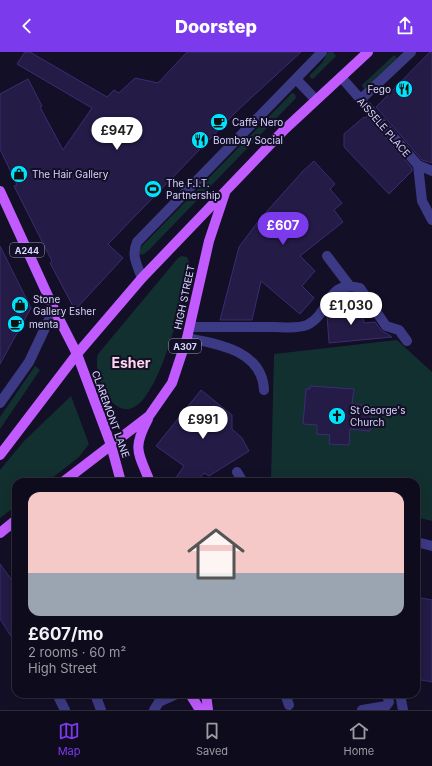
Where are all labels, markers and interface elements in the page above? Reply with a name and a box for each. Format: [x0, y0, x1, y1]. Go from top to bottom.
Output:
icon: back [16, 15, 38, 37]
icon: share [394, 15, 416, 37]
text: Doorstep [175, 16, 257, 37]
restaurant icon: Fego [394, 79, 414, 99]
place label: Fego [368, 83, 391, 95]
street label: AISSELE PLACE [355, 95, 413, 159]
cafe icon: Caffè Nero [209, 112, 229, 132]
place label: Caffè Nero [232, 116, 283, 128]
pin: £947 [93, 117, 141, 151]
text: £947 [100, 122, 134, 138]
restaurant icon: Bombay Social [190, 130, 210, 150]
place label: Bombay Social [213, 134, 283, 146]
shop icon: The Hair Gallery [9, 164, 29, 184]
place label: The Hair Gallery [32, 168, 109, 180]
place label: The F.I.T. Partnership [166, 177, 220, 201]
sports icon: The F.I.T. Partnership [143, 179, 163, 199]
pin: £607 [259, 212, 307, 246]
text: £607 [267, 217, 299, 233]
road number: A244 [10, 243, 44, 257]
street label: HIGH STREET [171, 264, 197, 330]
pin: £1,030 [318, 292, 384, 326]
place label: Stone Gallery Esher [33, 293, 96, 317]
shop icon: Stone Gallery Esher [10, 295, 30, 315]
text: £1,030 [329, 297, 373, 313]
cafe icon: menta [6, 314, 26, 334]
place label: menta [29, 318, 58, 330]
road number: A307 [169, 339, 201, 353]
district label: Esher [111, 354, 151, 371]
street label: CLAREMONT LANE [90, 369, 132, 459]
place label: St George's Church [350, 404, 405, 428]
pin: £991 [179, 406, 227, 440]
church icon: St George's Church [327, 406, 347, 426]
text: £991 [188, 411, 218, 427]
icon: home [180, 518, 252, 590]
text: £607/mo [28, 624, 103, 644]
text: 2 rooms · 60 m² [28, 644, 126, 660]
text: High Street [28, 660, 97, 676]
tab: Map [58, 720, 81, 758]
tab: Saved [196, 720, 228, 758]
tab: Home [343, 720, 374, 758]

